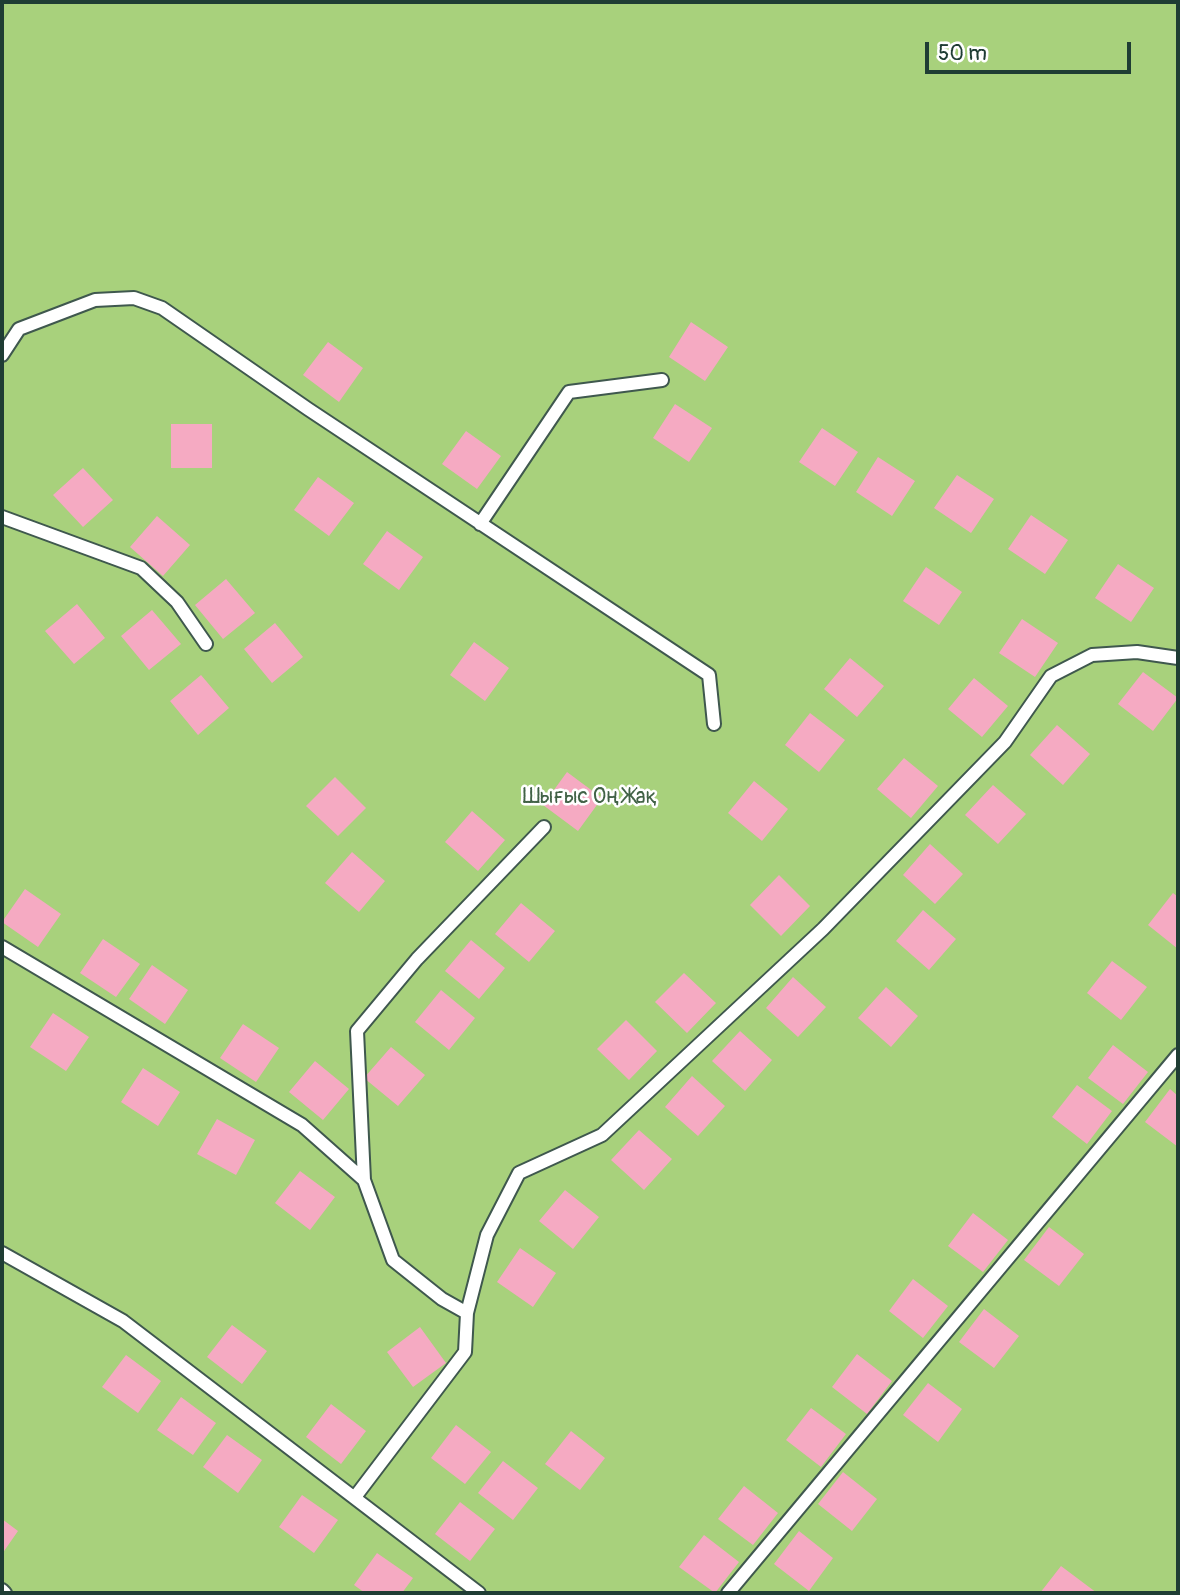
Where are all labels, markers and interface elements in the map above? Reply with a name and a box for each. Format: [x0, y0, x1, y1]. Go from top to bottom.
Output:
scale bar [928, 28, 1134, 72]
text: 50 m [938, 40, 987, 67]
park label: Шығыс Оң Жақ [523, 785, 657, 811]

